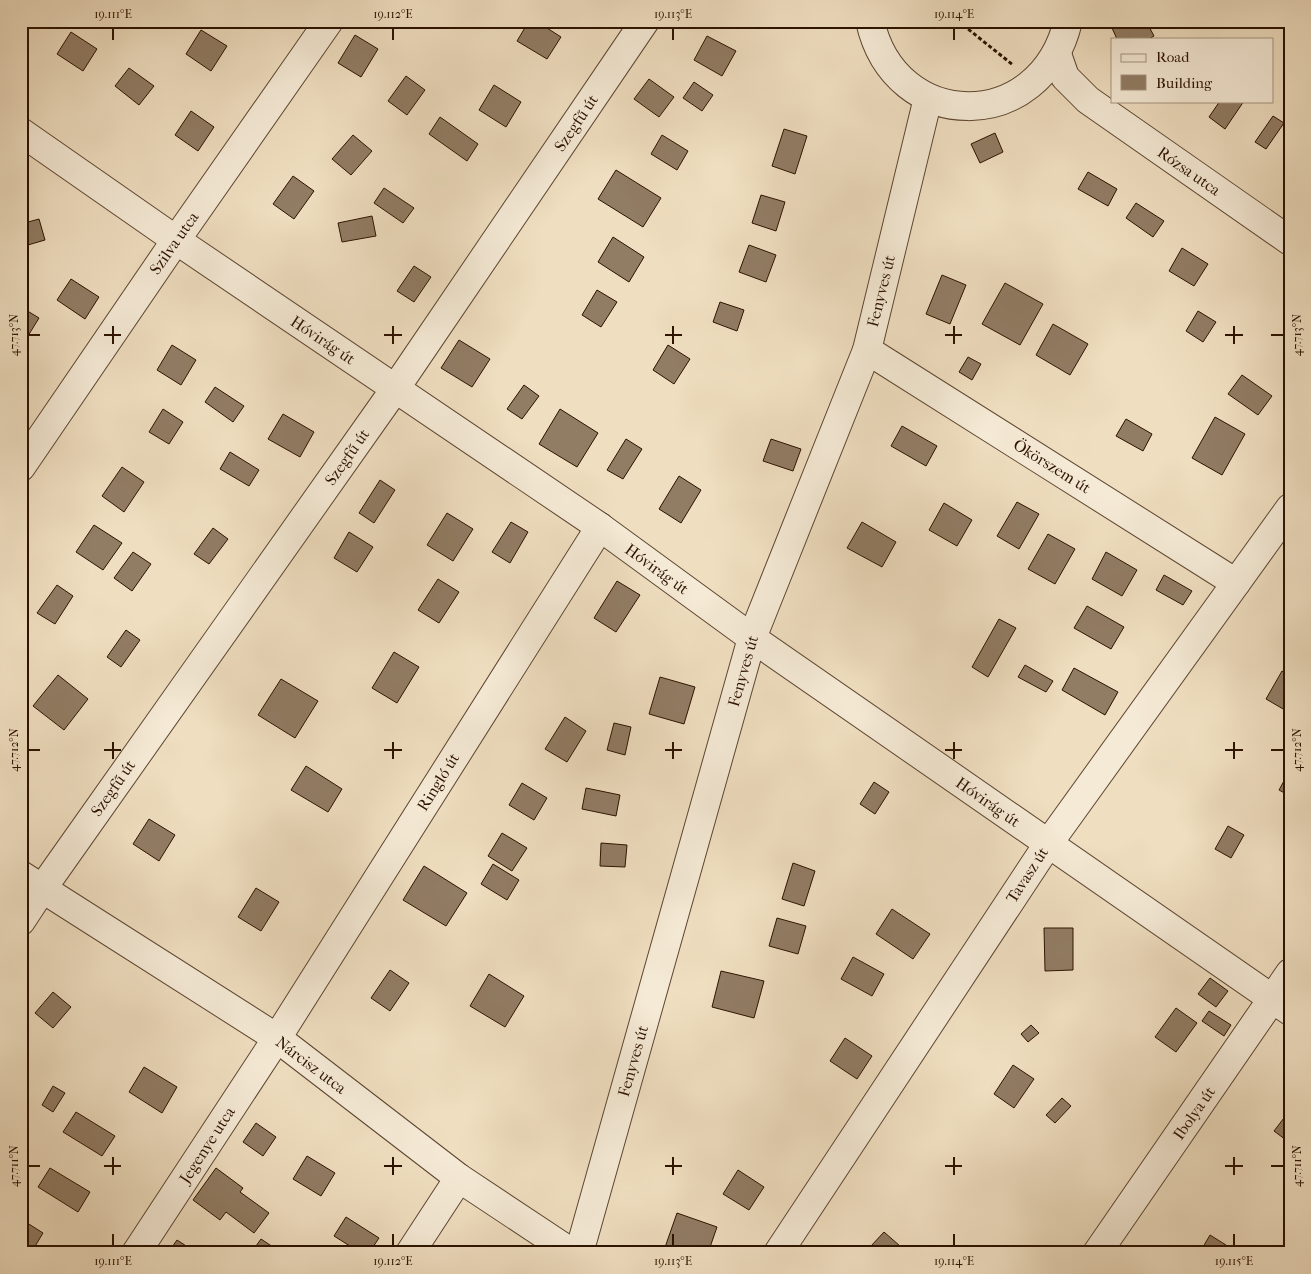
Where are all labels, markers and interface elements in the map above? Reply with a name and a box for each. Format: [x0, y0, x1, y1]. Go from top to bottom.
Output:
text: 19.111°E [94, 7, 132, 21]
text: 19.112°E [373, 7, 413, 21]
text: 19.113°E [654, 7, 692, 21]
text: 19.114°E [934, 7, 974, 21]
legend [1111, 38, 1274, 102]
text: Road [1156, 48, 1190, 66]
text: Building [1156, 74, 1213, 92]
street label: Szegfű út [550, 91, 602, 155]
street label: Rózsa utca [1154, 142, 1225, 200]
street label: Szilva utca [146, 208, 203, 278]
street label: Fenyves út [863, 253, 899, 329]
street label: Hóvirág út [287, 311, 359, 369]
text: 47.713°N [7, 314, 21, 356]
text: 47.713°N [1290, 314, 1304, 356]
street label: Szegfű út [321, 425, 373, 489]
street label: Ökörszem út [1010, 435, 1094, 497]
street label: Hóvirág út [622, 540, 693, 599]
street label: Fenyves út [724, 633, 762, 709]
text: 47.712°N [7, 728, 21, 772]
text: 47.712°N [1290, 728, 1304, 772]
street label: Ringló út [413, 749, 463, 814]
street label: Szegfű út [87, 756, 139, 820]
street label: Hóvirág út [952, 773, 1024, 831]
street label: Tavasz út [1002, 843, 1052, 907]
street label: Fenyves út [614, 1023, 652, 1099]
street label: Nárcisz utca [272, 1032, 350, 1098]
street label: Ibolya út [1169, 1083, 1219, 1143]
street label: Jegenye utca [174, 1103, 239, 1189]
text: 47.711°N [7, 1145, 21, 1187]
text: 47.711°N [1290, 1145, 1304, 1187]
text: 19.111°E [94, 1254, 132, 1268]
text: 19.112°E [373, 1254, 413, 1268]
text: 19.113°E [654, 1254, 692, 1268]
text: 19.114°E [934, 1254, 974, 1268]
text: 19.115°E [1215, 1254, 1253, 1268]

